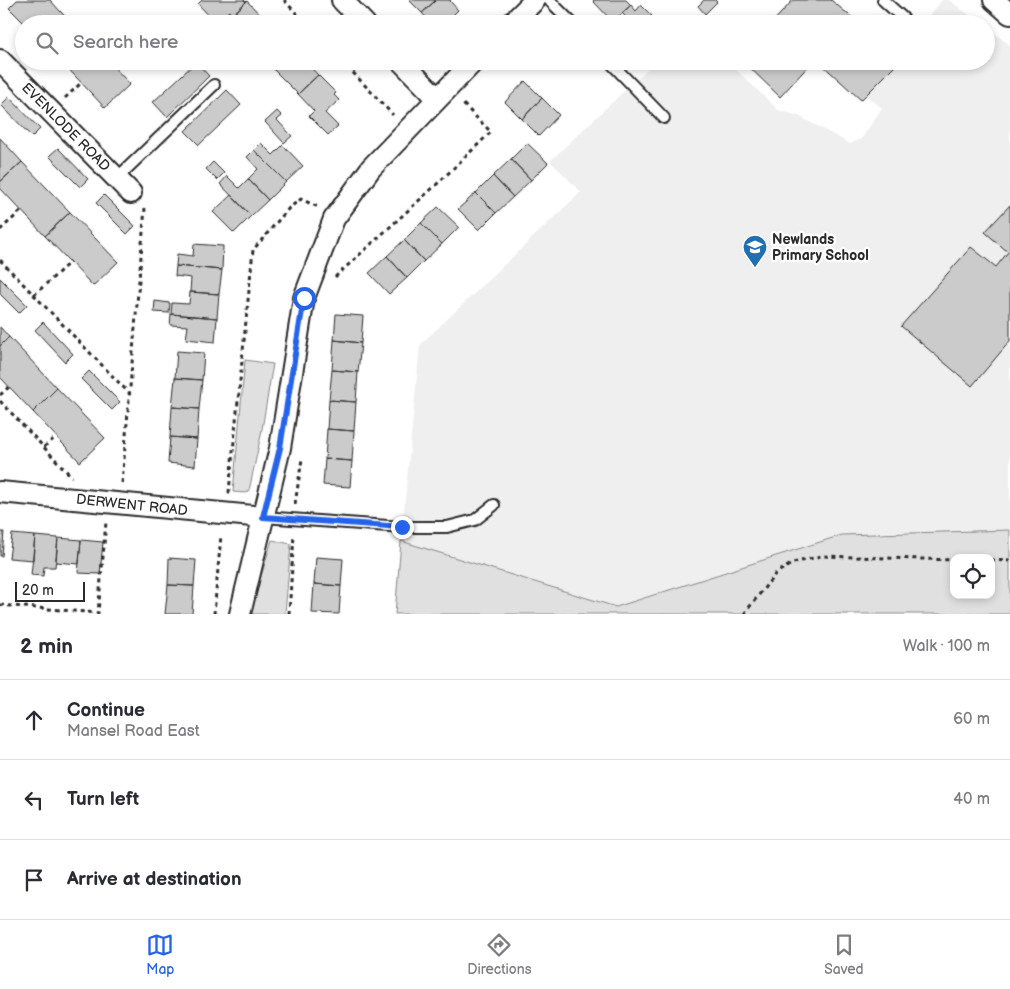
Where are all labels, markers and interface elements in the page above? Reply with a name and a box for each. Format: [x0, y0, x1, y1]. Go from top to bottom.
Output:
search box [15, 15, 995, 70]
icon: search [33, 29, 61, 57]
text: Search here [73, 31, 178, 54]
street label: EVENLODE ROAD [18, 79, 114, 175]
place label: Newlands Primary School [772, 231, 869, 264]
school or university icon: Newlands Primary School [742, 234, 768, 268]
route start [293, 287, 316, 310]
street label: DERWENT ROAD [75, 491, 189, 519]
route end [391, 516, 414, 539]
map controls [950, 554, 995, 599]
button: locate [950, 554, 995, 599]
scale bar [15, 579, 85, 602]
text: 20 m [22, 582, 54, 599]
text: 2 min [20, 634, 73, 659]
text: Walk · 100 m [903, 637, 990, 656]
text: Continue [67, 699, 145, 722]
icon: ahead [20, 706, 48, 734]
text: 60 m [953, 710, 990, 729]
text: Mansel Road East [67, 722, 200, 741]
icon: left [20, 786, 48, 814]
text: Turn left [67, 788, 139, 811]
text: 40 m [953, 790, 990, 809]
icon: arrive [20, 866, 48, 894]
text: Arrive at destination [67, 868, 242, 891]
tab: Map [146, 931, 175, 978]
tab: Directions [467, 931, 532, 978]
tab: Saved [824, 931, 864, 978]

